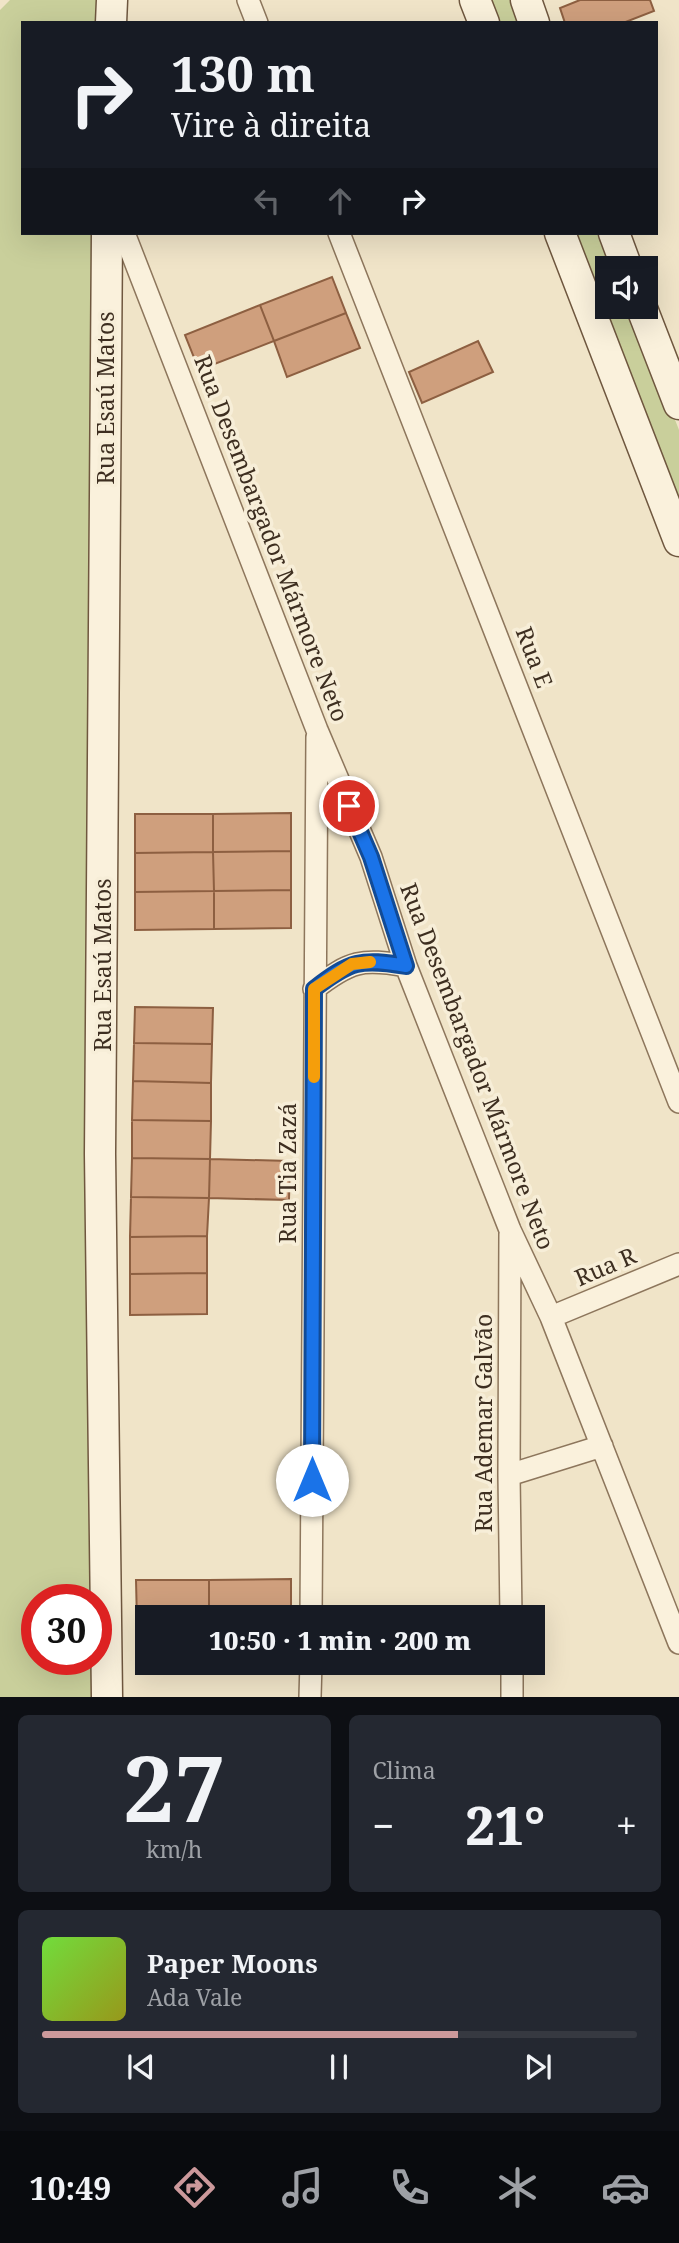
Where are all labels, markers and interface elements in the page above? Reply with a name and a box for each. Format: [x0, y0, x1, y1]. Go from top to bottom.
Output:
text: 130 m [171, 40, 315, 106]
icon: right [56, 49, 147, 140]
text: Vire à direita [171, 103, 371, 146]
icon: left [248, 182, 286, 220]
icon: ahead [321, 182, 359, 220]
icon: right [394, 182, 432, 220]
map controls [595, 256, 658, 319]
button: sound [595, 256, 658, 319]
street label: Rua Esaú Matos [89, 311, 121, 485]
street label: Rua Desembargador Mármore Neto [187, 350, 357, 726]
street label: Rua E [509, 622, 561, 692]
pin [319, 776, 379, 836]
icon: arrive [330, 787, 368, 825]
street label: Rua Esaú Matos [86, 878, 118, 1052]
street label: Rua Desembargador Mármore Neto [393, 878, 563, 1254]
street label: Rua Tia Zazá [271, 1103, 303, 1243]
street label: Rua R [569, 1238, 641, 1293]
street label: Rua Ademar Galvão [467, 1314, 499, 1532]
position arrow [275, 1443, 349, 1517]
speed limit sign: 30 [21, 1584, 112, 1675]
text: 10:50 · 1 min · 200 m [209, 1622, 471, 1658]
text: 27 [123, 1725, 226, 1849]
text: Clima [373, 1754, 436, 1786]
text: 21° [465, 1789, 545, 1860]
text: − [373, 1799, 395, 1851]
text: + [616, 1799, 637, 1851]
text: km/h [146, 1833, 202, 1865]
text: Paper Moons [147, 1945, 318, 1981]
text: Ada Vale [147, 1981, 242, 2013]
icon: previous [122, 2048, 160, 2086]
icon: pause [320, 2048, 358, 2086]
icon: next [519, 2048, 557, 2086]
icon: directions [170, 2163, 219, 2212]
icon: music [278, 2163, 327, 2212]
icon: phone [385, 2163, 434, 2212]
icon: climate [493, 2163, 542, 2212]
icon: car [601, 2163, 650, 2212]
text: 10:49 [29, 2166, 111, 2209]

